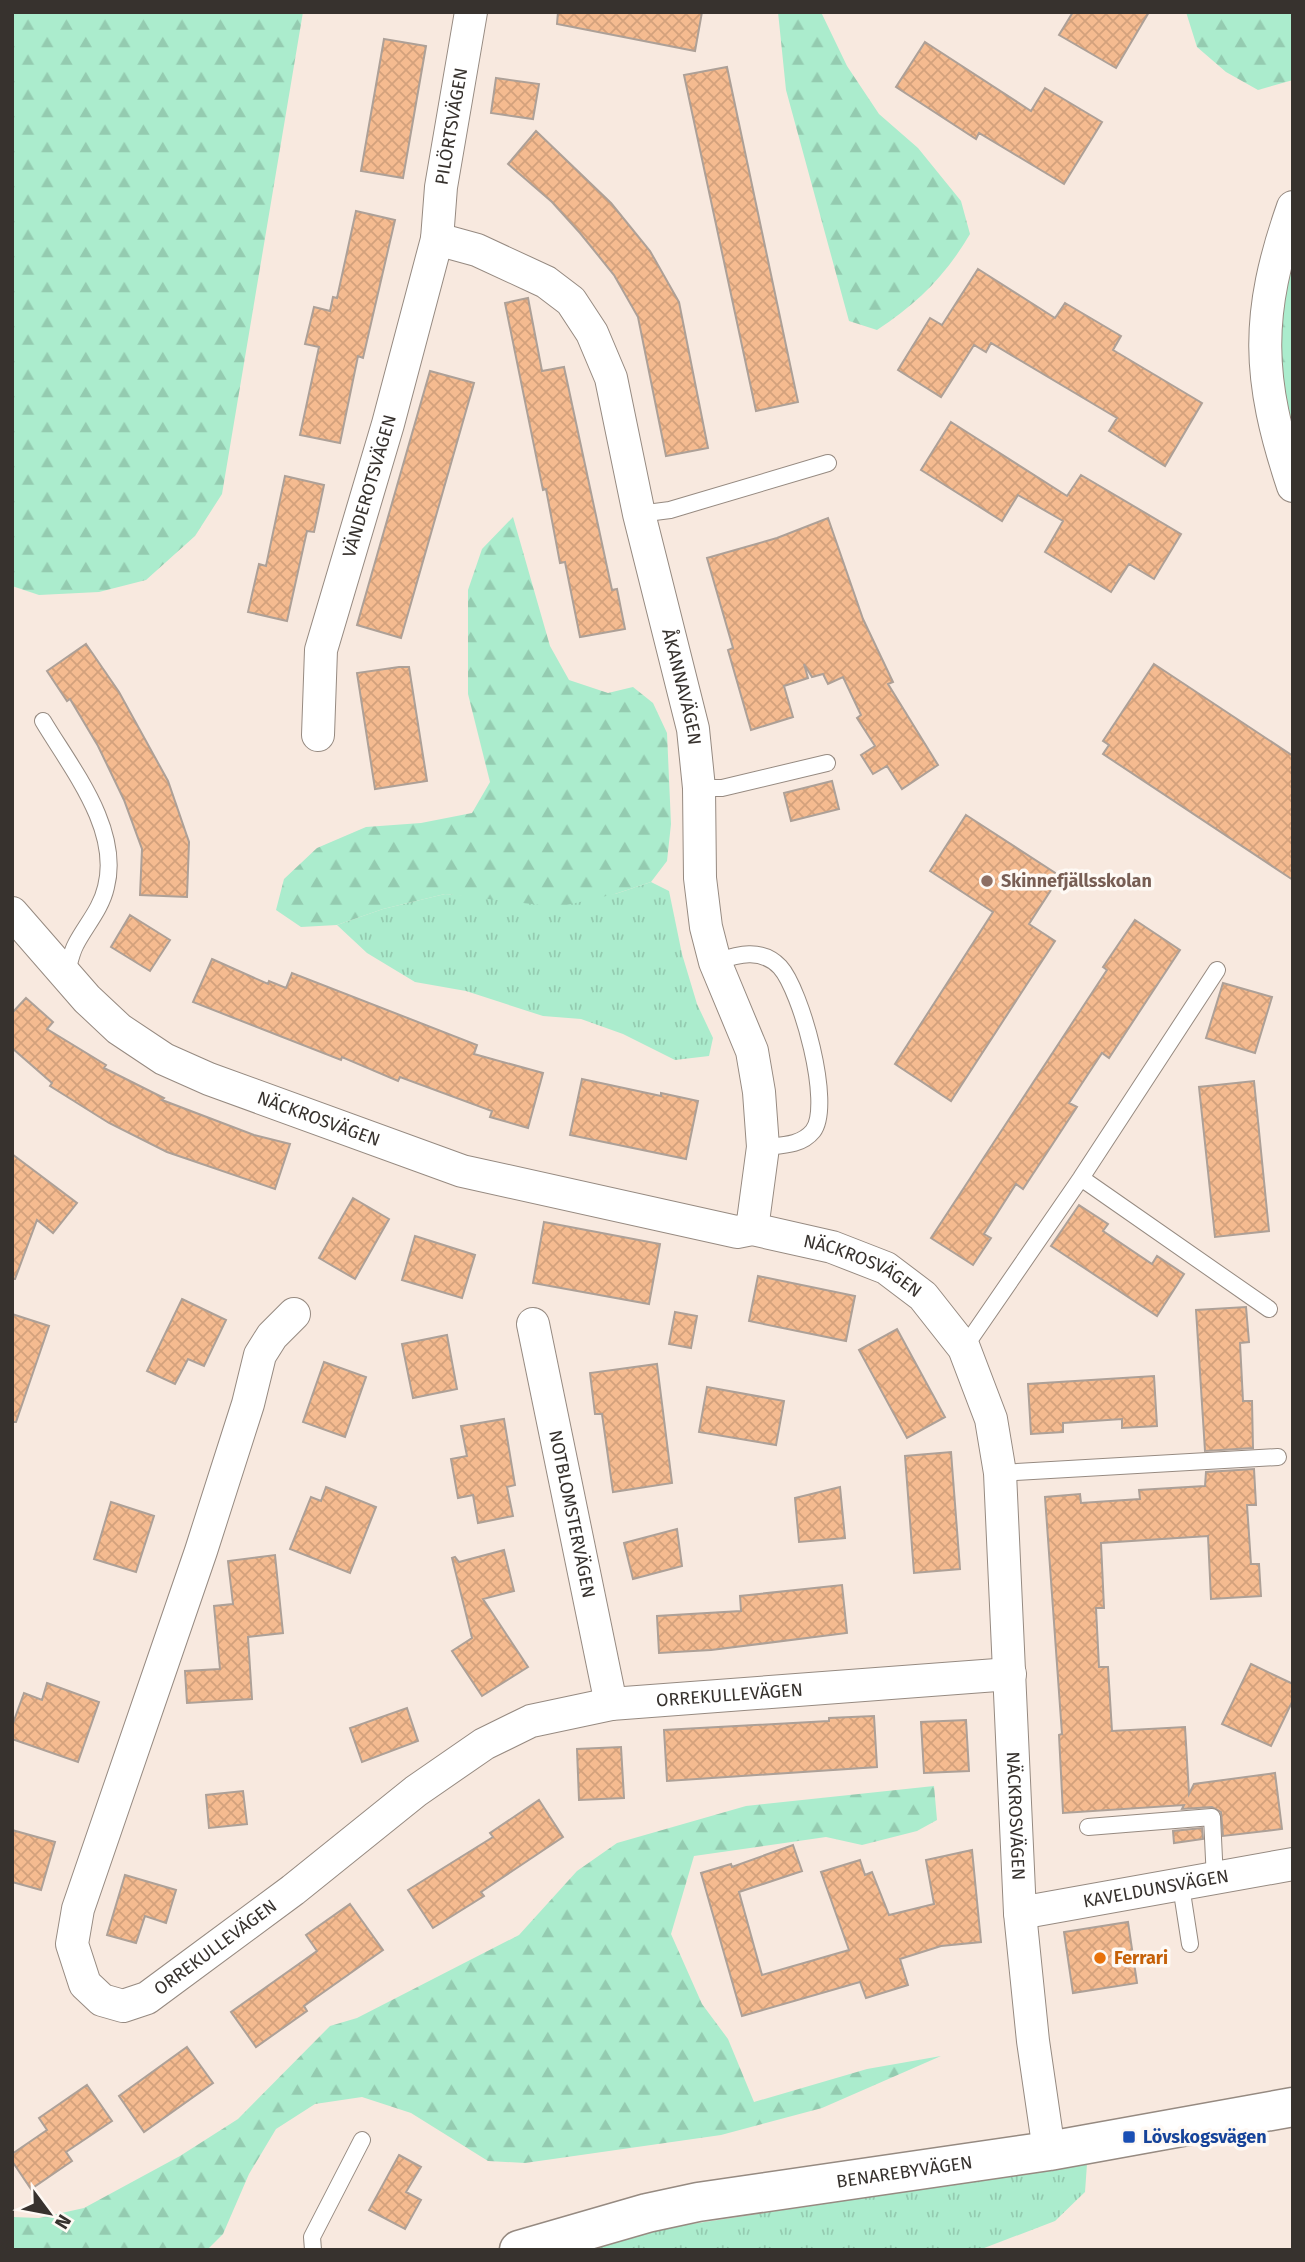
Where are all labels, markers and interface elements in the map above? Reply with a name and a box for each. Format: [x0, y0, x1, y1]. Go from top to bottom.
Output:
street label: PILÖRTSVÄGEN [431, 66, 472, 186]
street label: VÄNDEROTSVÄGEN [338, 412, 401, 560]
street label: ÅKANNAVÄGEN [657, 626, 706, 746]
place label: Skinnefjällsskolan [1001, 870, 1152, 892]
marker: Skinnefjällsskolan [979, 873, 995, 889]
street label: NÄCKROSVÄGEN [254, 1087, 383, 1151]
street label: NÄCKROSVÄGEN [801, 1230, 926, 1302]
street label: NOTBLOMSTERVÄGEN [544, 1428, 600, 1600]
street label: ORREKULLEVÄGEN [655, 1679, 804, 1712]
street label: NÄCKROSVÄGEN [1002, 1751, 1030, 1881]
street label: KAVELDUNSVÄGEN [1081, 1865, 1230, 1912]
street label: ORREKULLEVÄGEN [150, 1895, 281, 2000]
place label: Ferrari [1114, 1947, 1168, 1969]
marker: Ferrari [1092, 1950, 1108, 1966]
place label: Lövskogsvägen [1143, 2126, 1267, 2148]
marker: Lövskogsvägen [1121, 2129, 1137, 2145]
street label: BENAREBYVÄGEN [835, 2151, 974, 2193]
north arrow [14, 2178, 84, 2248]
text: N [50, 2210, 76, 2233]

